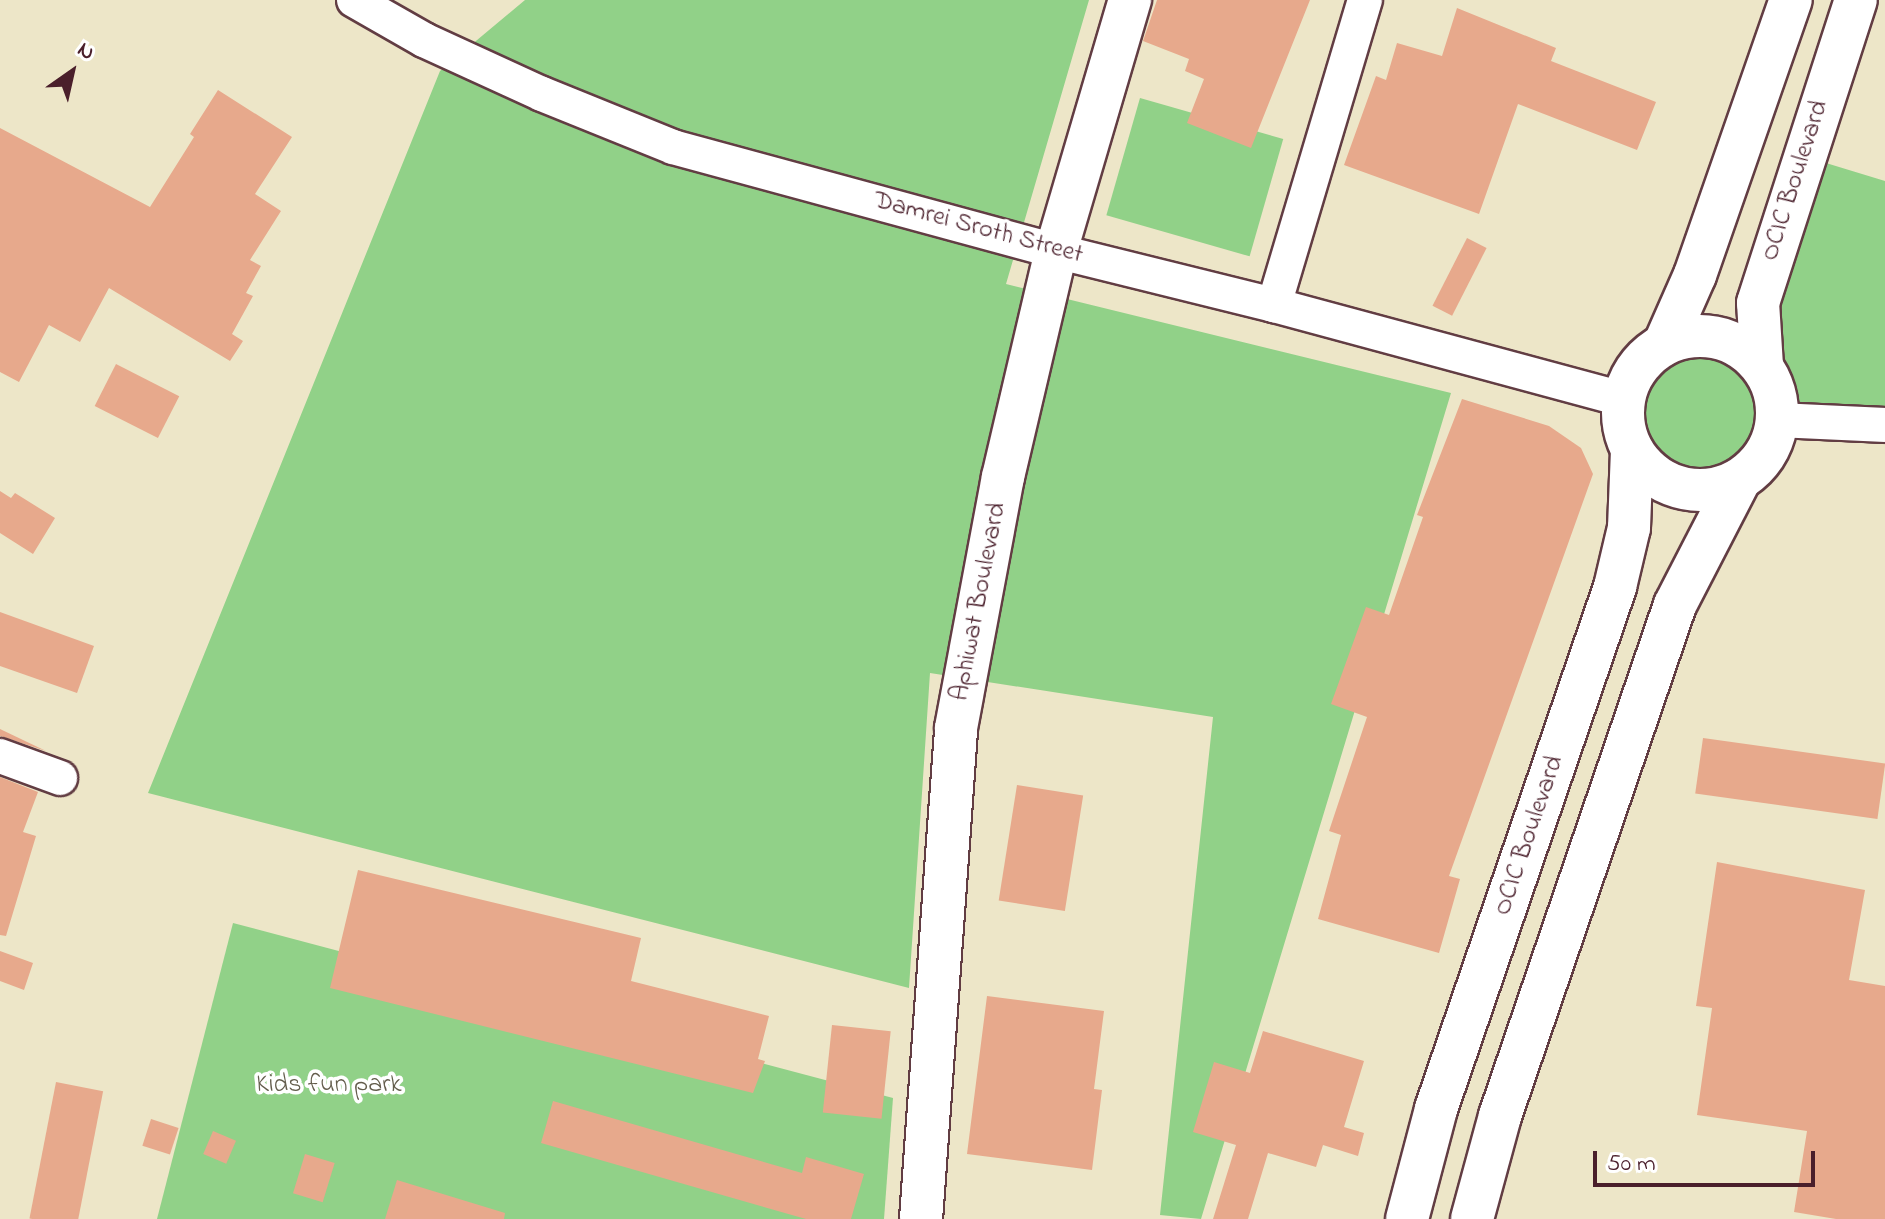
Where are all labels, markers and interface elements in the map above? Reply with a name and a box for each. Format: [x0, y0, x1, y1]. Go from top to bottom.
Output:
north arrow [32, 32, 112, 112]
text: N [70, 35, 101, 70]
street label: OCIC Boulevard [1755, 97, 1837, 265]
street label: Damrei Sroth Street [870, 186, 1086, 272]
street label: Aphiwat Boulevard [945, 500, 1015, 704]
street label: OCIC Boulevard [1488, 752, 1572, 920]
park label: Kids fun park [256, 1070, 402, 1102]
scale bar [1597, 1135, 1819, 1185]
text: 50 m [1607, 1147, 1656, 1182]

